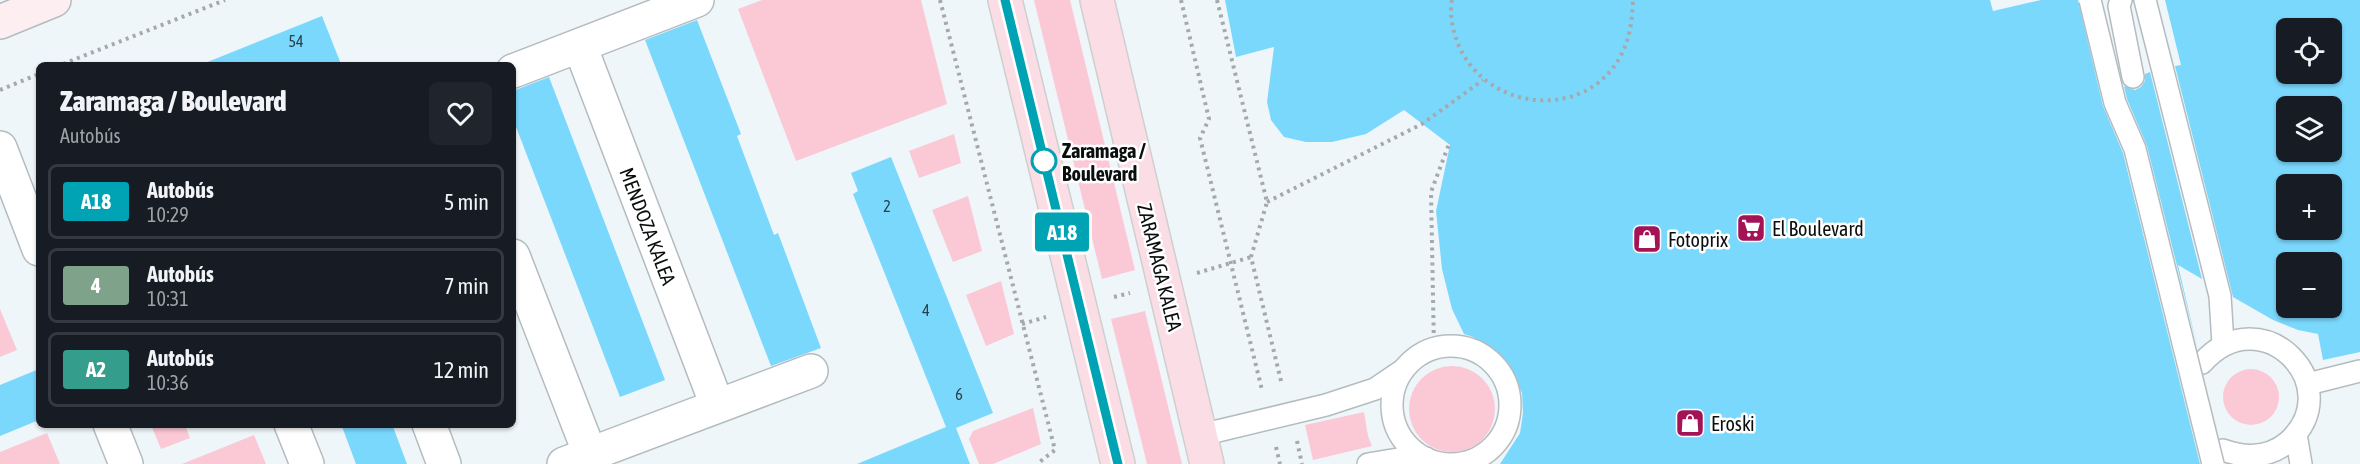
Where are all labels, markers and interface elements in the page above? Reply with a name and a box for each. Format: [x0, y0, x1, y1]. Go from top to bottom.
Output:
map controls [2276, 18, 2342, 318]
button: locate [2276, 18, 2342, 84]
house number: 54 [288, 32, 304, 50]
button: heart [429, 82, 492, 145]
text: Zaramaga / Boulevard [60, 85, 287, 117]
button: layers [2276, 96, 2342, 162]
text: Autobús [60, 124, 121, 147]
place label: Zaramaga / Boulevard [1062, 139, 1146, 185]
marker: Zaramaga / Boulevard [1031, 148, 1057, 174]
street label: MENDOZA KALEA [615, 164, 681, 288]
button: + [2276, 174, 2342, 240]
text: Autobús [147, 177, 214, 203]
text: A18 [81, 189, 111, 213]
text: 5 min [444, 189, 489, 215]
house number: 2 [883, 197, 891, 215]
street label: ZARAMAGA KALEA [1133, 201, 1187, 333]
text: 10:29 [147, 203, 189, 226]
line badge: A18 [1028, 212, 1096, 252]
supermarket icon: El Boulevard [1735, 212, 1767, 244]
place label: El Boulevard [1772, 217, 1864, 240]
text: A18 [1047, 220, 1077, 244]
shop icon: Fotoprix [1631, 223, 1663, 255]
place label: Fotoprix [1668, 228, 1728, 251]
button: − [2276, 252, 2342, 318]
text: Autobús [147, 261, 214, 287]
text: 4 [91, 273, 101, 297]
text: 7 min [444, 273, 489, 299]
text: 10:31 [147, 287, 189, 310]
house number: 4 [922, 301, 930, 319]
text: Autobús [147, 345, 214, 371]
text: A2 [86, 357, 106, 381]
text: 12 min [434, 357, 489, 383]
text: 10:36 [147, 371, 189, 394]
house number: 6 [955, 385, 963, 403]
shop icon: Eroski [1674, 407, 1706, 439]
place label: Eroski [1711, 412, 1755, 435]

